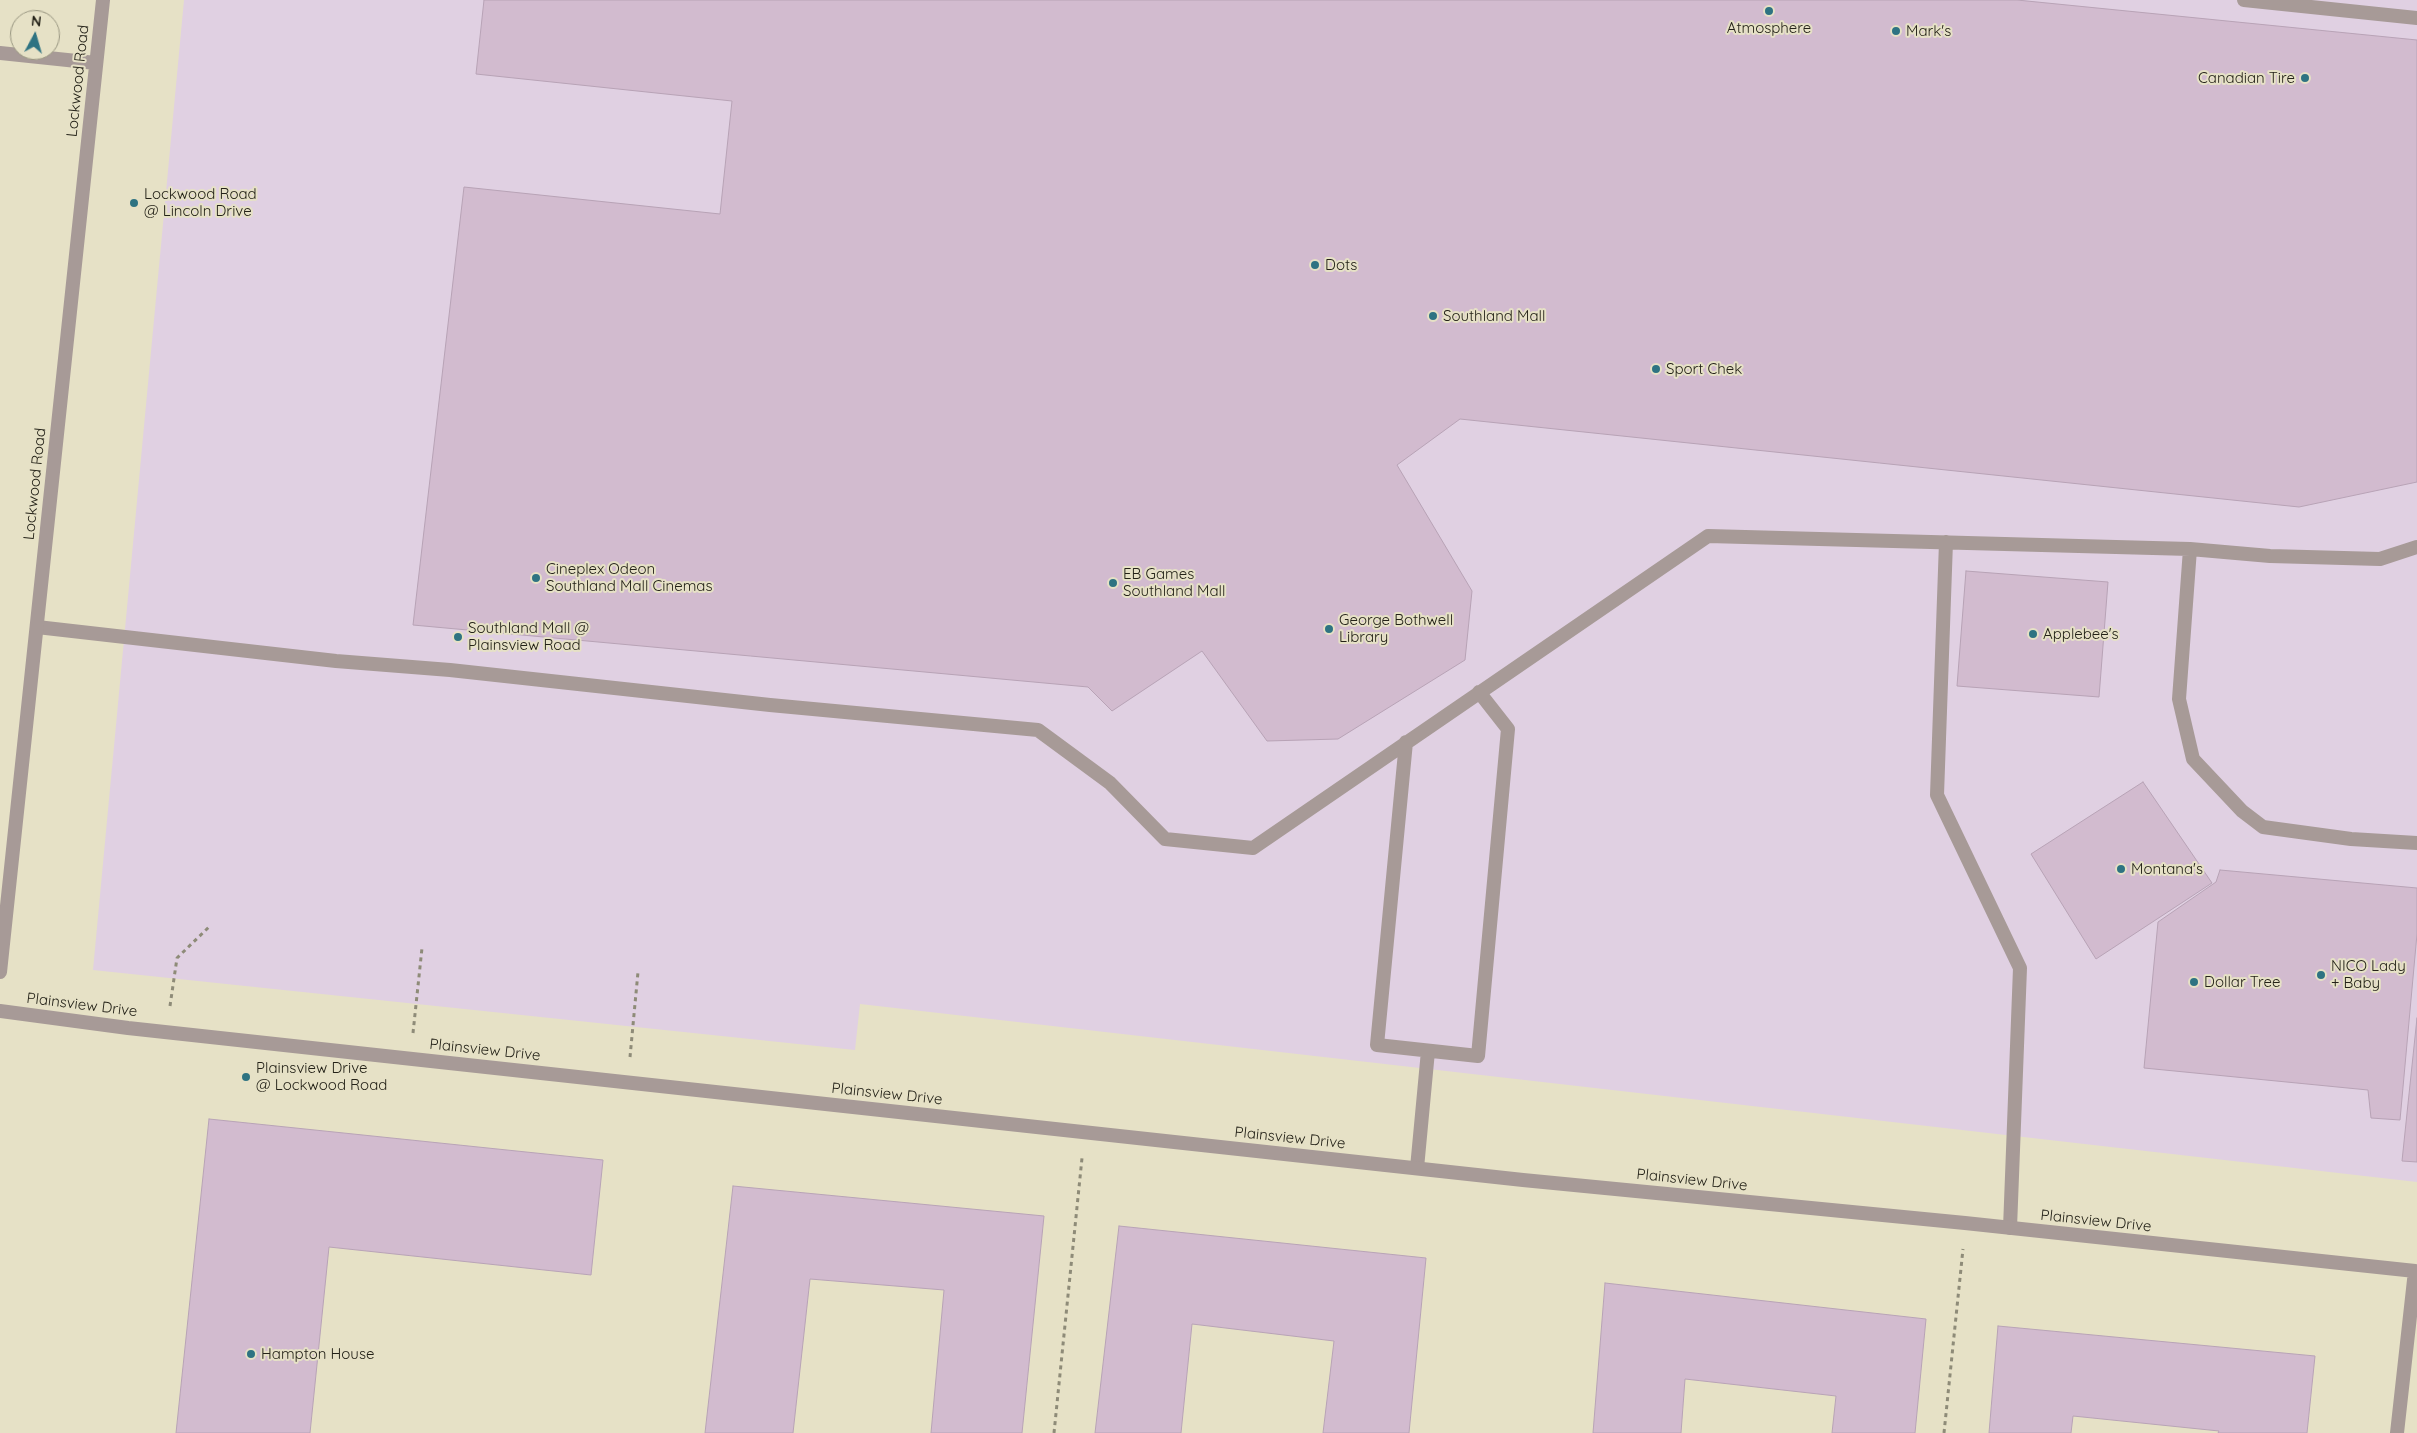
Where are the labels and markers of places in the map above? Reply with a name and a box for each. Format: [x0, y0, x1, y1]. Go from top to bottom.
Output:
marker: Atmosphere [1763, 5, 1775, 17]
place label: Atmosphere [1727, 19, 1811, 37]
place label: Mark's [1906, 22, 1951, 40]
marker: Mark's [1890, 25, 1902, 37]
place label: Canadian Tire [2198, 69, 2295, 87]
marker: Canadian Tire [2299, 72, 2311, 84]
place label: Lockwood Road @ Lincoln Drive [144, 185, 257, 220]
marker: Lockwood Road @ Lincoln Drive [128, 197, 140, 209]
place label: Dots [1325, 256, 1357, 274]
marker: Dots [1309, 259, 1321, 271]
place label: Southland Mall [1443, 307, 1545, 325]
marker: Southland Mall [1427, 310, 1439, 322]
place label: Sport Chek [1666, 360, 1742, 378]
marker: Sport Chek [1650, 363, 1662, 375]
place label: Cineplex Odeon Southland Mall Cinemas [546, 560, 712, 595]
place label: EB Games Southland Mall [1123, 565, 1225, 600]
marker: Cineplex Odeon Southland Mall Cinemas [530, 572, 542, 584]
marker: EB Games Southland Mall [1107, 577, 1119, 589]
place label: George Bothwell Library [1339, 611, 1453, 646]
place label: Southland Mall @ Plainsview Road [468, 619, 589, 654]
marker: George Bothwell Library [1323, 623, 1335, 635]
place label: Applebee's [2043, 625, 2119, 643]
marker: Applebee's [2027, 628, 2039, 640]
marker: Southland Mall @ Plainsview Road [452, 631, 464, 643]
place label: Montana's [2131, 860, 2203, 878]
marker: Montana's [2115, 863, 2127, 875]
place label: NICO Lady + Baby [2331, 957, 2406, 992]
marker: NICO Lady + Baby [2315, 969, 2327, 981]
place label: Dollar Tree [2204, 973, 2280, 991]
marker: Dollar Tree [2188, 976, 2200, 988]
place label: Plainsview Drive @ Lockwood Road [256, 1059, 387, 1094]
marker: Plainsview Drive @ Lockwood Road [240, 1071, 252, 1083]
place label: Hampton House [261, 1345, 374, 1363]
marker: Hampton House [245, 1348, 257, 1360]

